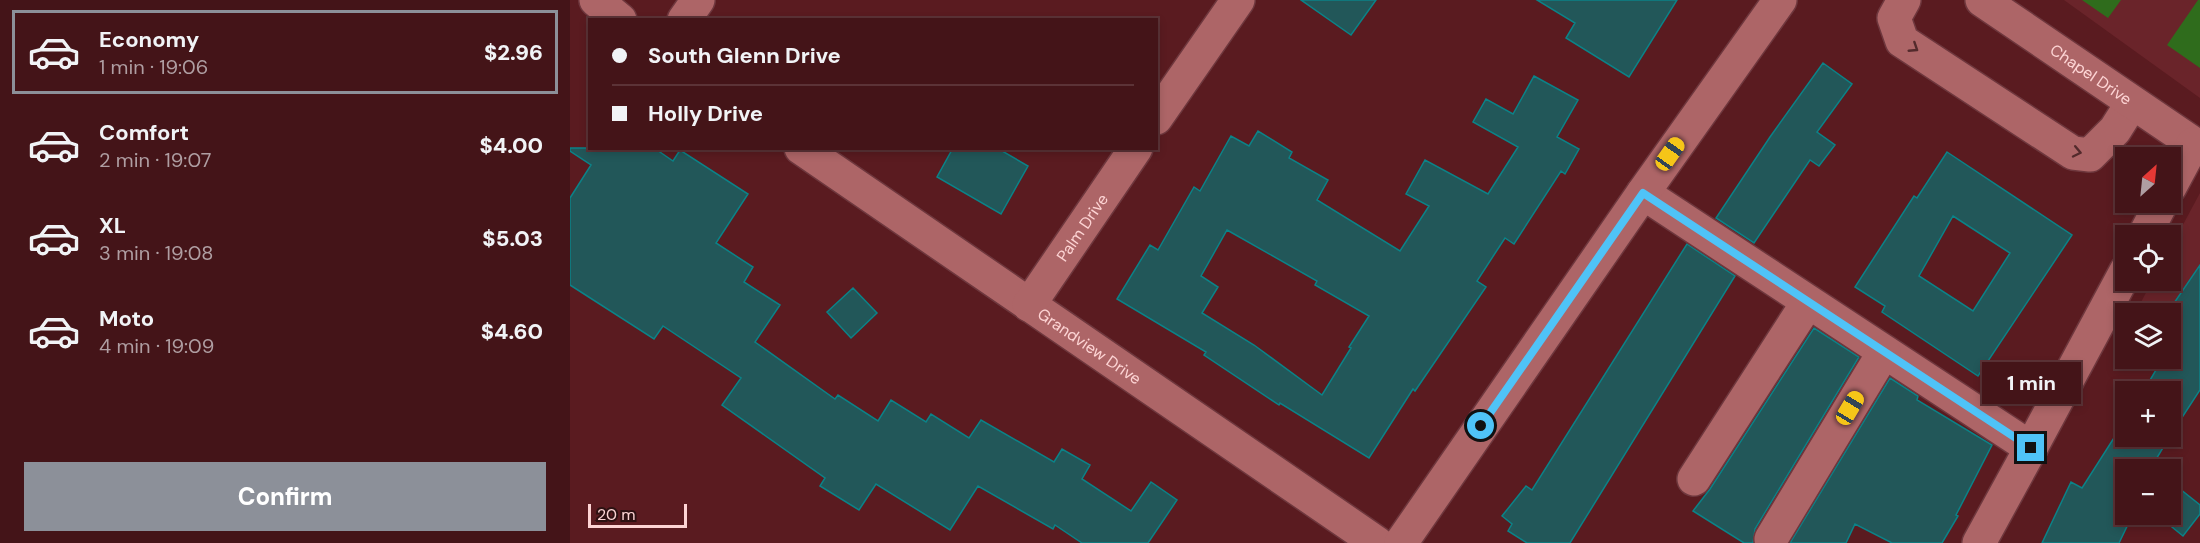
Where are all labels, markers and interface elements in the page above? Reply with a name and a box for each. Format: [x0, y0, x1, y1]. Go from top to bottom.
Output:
icon: car [27, 25, 81, 79]
text: Economy [99, 25, 199, 54]
text: $2.96 [484, 38, 543, 67]
street label: Chapel Drive [2046, 39, 2136, 109]
text: South Glenn Drive [648, 41, 841, 70]
one-way arrow [1907, 41, 1918, 52]
text: 1 min · 19:06 [99, 54, 208, 80]
text: Holly Drive [648, 99, 763, 128]
icon: car [27, 118, 81, 172]
text: Comfort [99, 118, 189, 147]
text: $4.00 [479, 131, 543, 160]
car [1652, 134, 1688, 174]
one-way arrow [2072, 145, 2082, 158]
text: 2 min · 19:07 [99, 147, 211, 173]
north arrow [2115, 147, 2181, 213]
map controls [2115, 147, 2181, 525]
street label: Palm Drive [1051, 189, 1112, 265]
icon: car [27, 211, 81, 265]
text: XL [99, 211, 126, 240]
text: $5.03 [482, 224, 543, 253]
button: locate [2115, 225, 2181, 291]
text: 3 min · 19:08 [99, 240, 214, 266]
street label: Grandview Drive [1034, 303, 1146, 389]
button: layers [2115, 303, 2181, 369]
icon: car [27, 304, 81, 358]
text: Moto [99, 304, 154, 333]
text: $4.60 [481, 317, 543, 346]
text: 4 min · 19:09 [99, 333, 214, 359]
callout: 1 min [1982, 361, 2080, 403]
text: 1 min [2007, 370, 2056, 396]
button: + [2115, 381, 2181, 447]
car [1833, 388, 1867, 428]
route start [1467, 412, 1494, 439]
route end [2017, 434, 2044, 461]
button: − [2115, 459, 2181, 525]
button: Confirm [24, 462, 546, 531]
scale bar [588, 501, 687, 528]
text: 20 m [597, 504, 636, 525]

